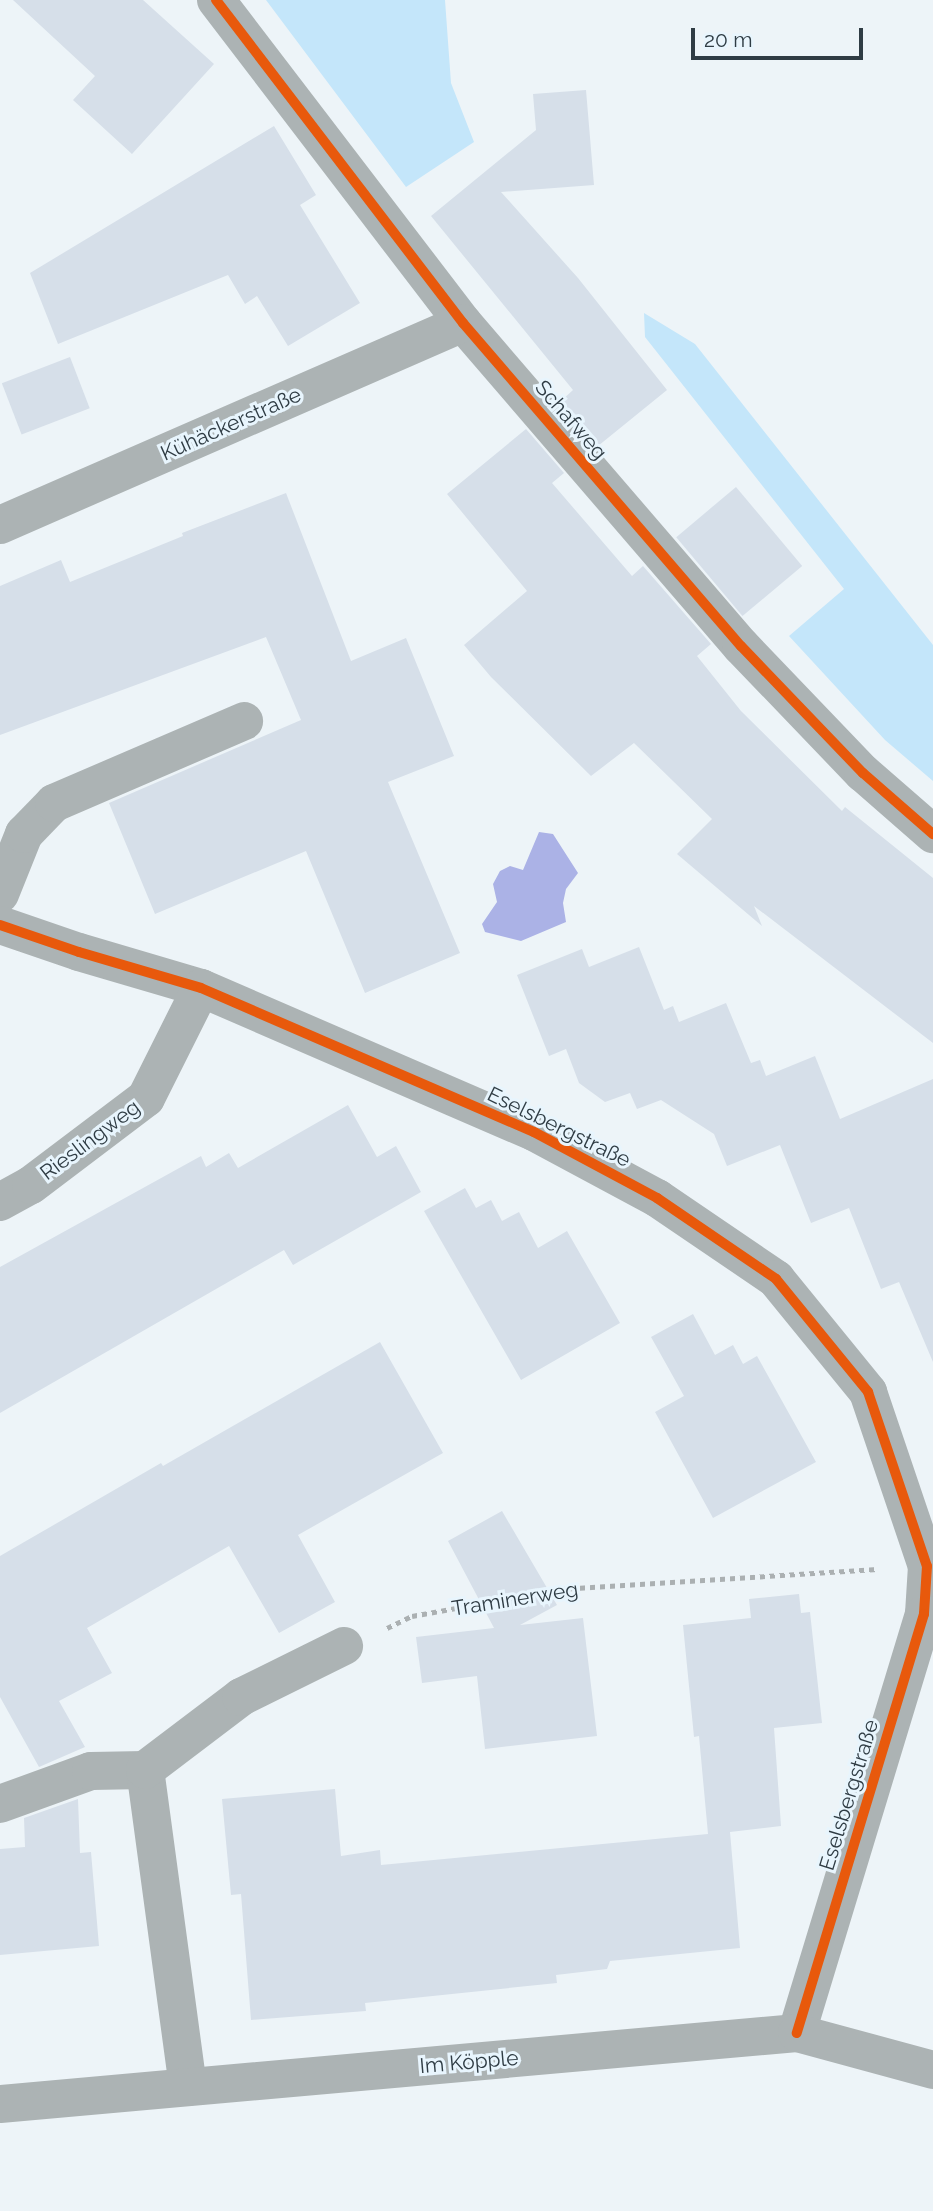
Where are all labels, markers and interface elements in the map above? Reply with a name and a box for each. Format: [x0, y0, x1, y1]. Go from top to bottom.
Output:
scale bar [695, 14, 866, 58]
text: 20 m [704, 27, 752, 52]
street label: Schafweg [530, 375, 612, 465]
street label: Kühäckerstraße [157, 382, 305, 466]
street label: Eselsbergstraße [483, 1081, 635, 1173]
street label: Rieslingweg [35, 1094, 145, 1186]
street label: Traminerweg [450, 1577, 580, 1621]
street label: Eselsbergstraße [814, 1717, 884, 1873]
street label: Im Köpple [419, 2045, 519, 2079]

